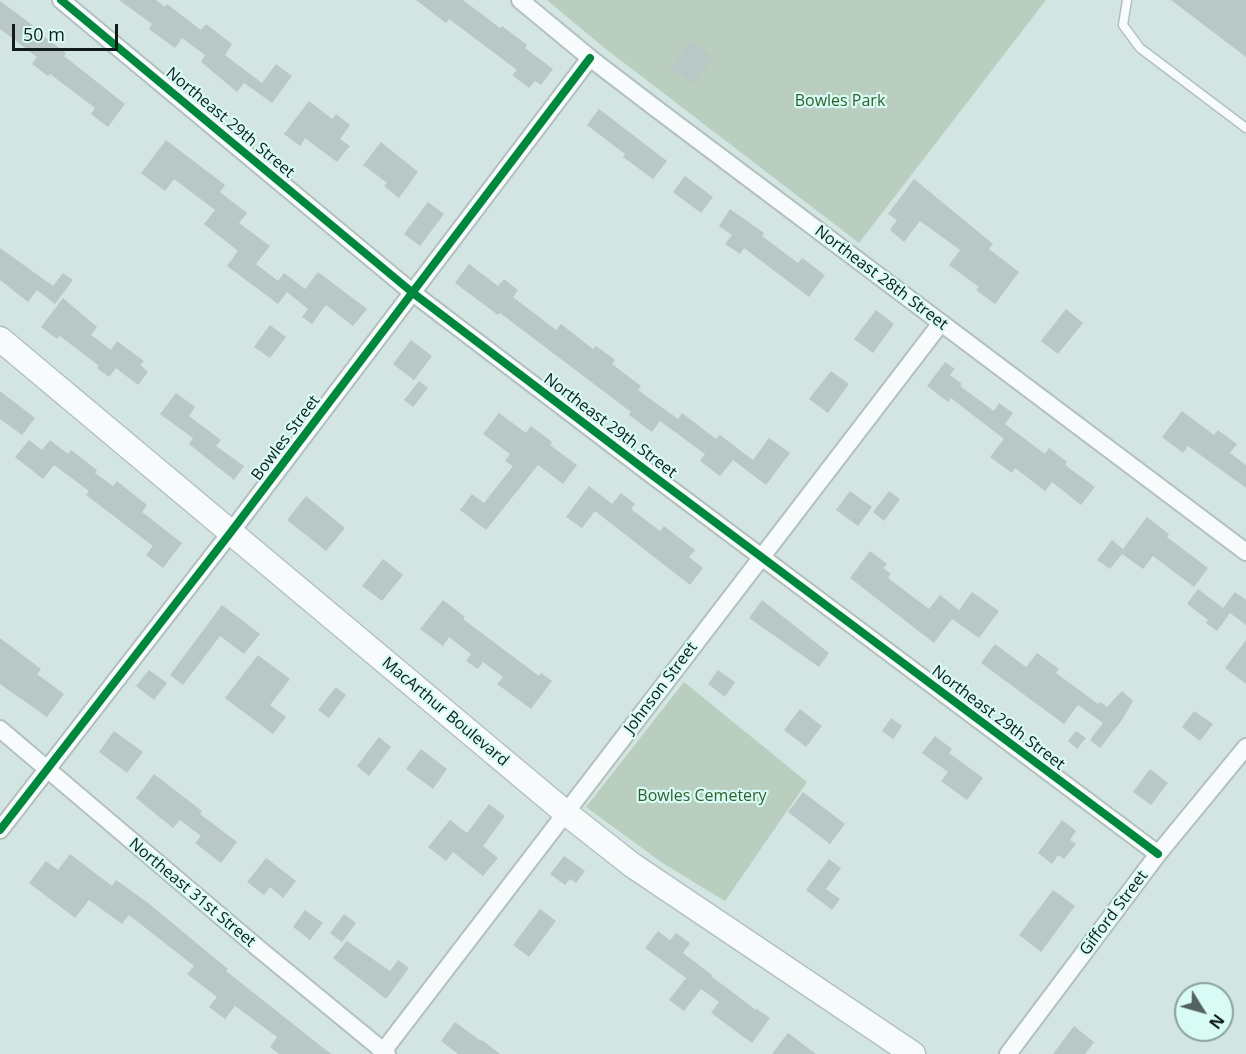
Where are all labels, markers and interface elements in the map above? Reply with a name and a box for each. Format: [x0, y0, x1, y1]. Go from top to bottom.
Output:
scale bar [15, 12, 122, 50]
text: 50 m [23, 22, 65, 46]
street label: Northeast 29th Street [162, 64, 298, 182]
park label: Bowles Park [795, 91, 885, 111]
street label: Northeast 28th Street [811, 222, 951, 334]
street label: Northeast 29th Street [540, 370, 680, 482]
street label: Bowles Street [248, 392, 324, 484]
street label: Johnson Street [620, 639, 702, 737]
street label: MacArthur Boulevard [378, 653, 512, 771]
street label: Northeast 29th Street [928, 662, 1068, 774]
park label: Bowles Cemetery [637, 786, 767, 806]
street label: Northeast 31st Street [125, 834, 259, 952]
street label: Gifford Street [1076, 867, 1152, 959]
north arrow [1174, 982, 1234, 1042]
text: N [1204, 1010, 1229, 1033]

